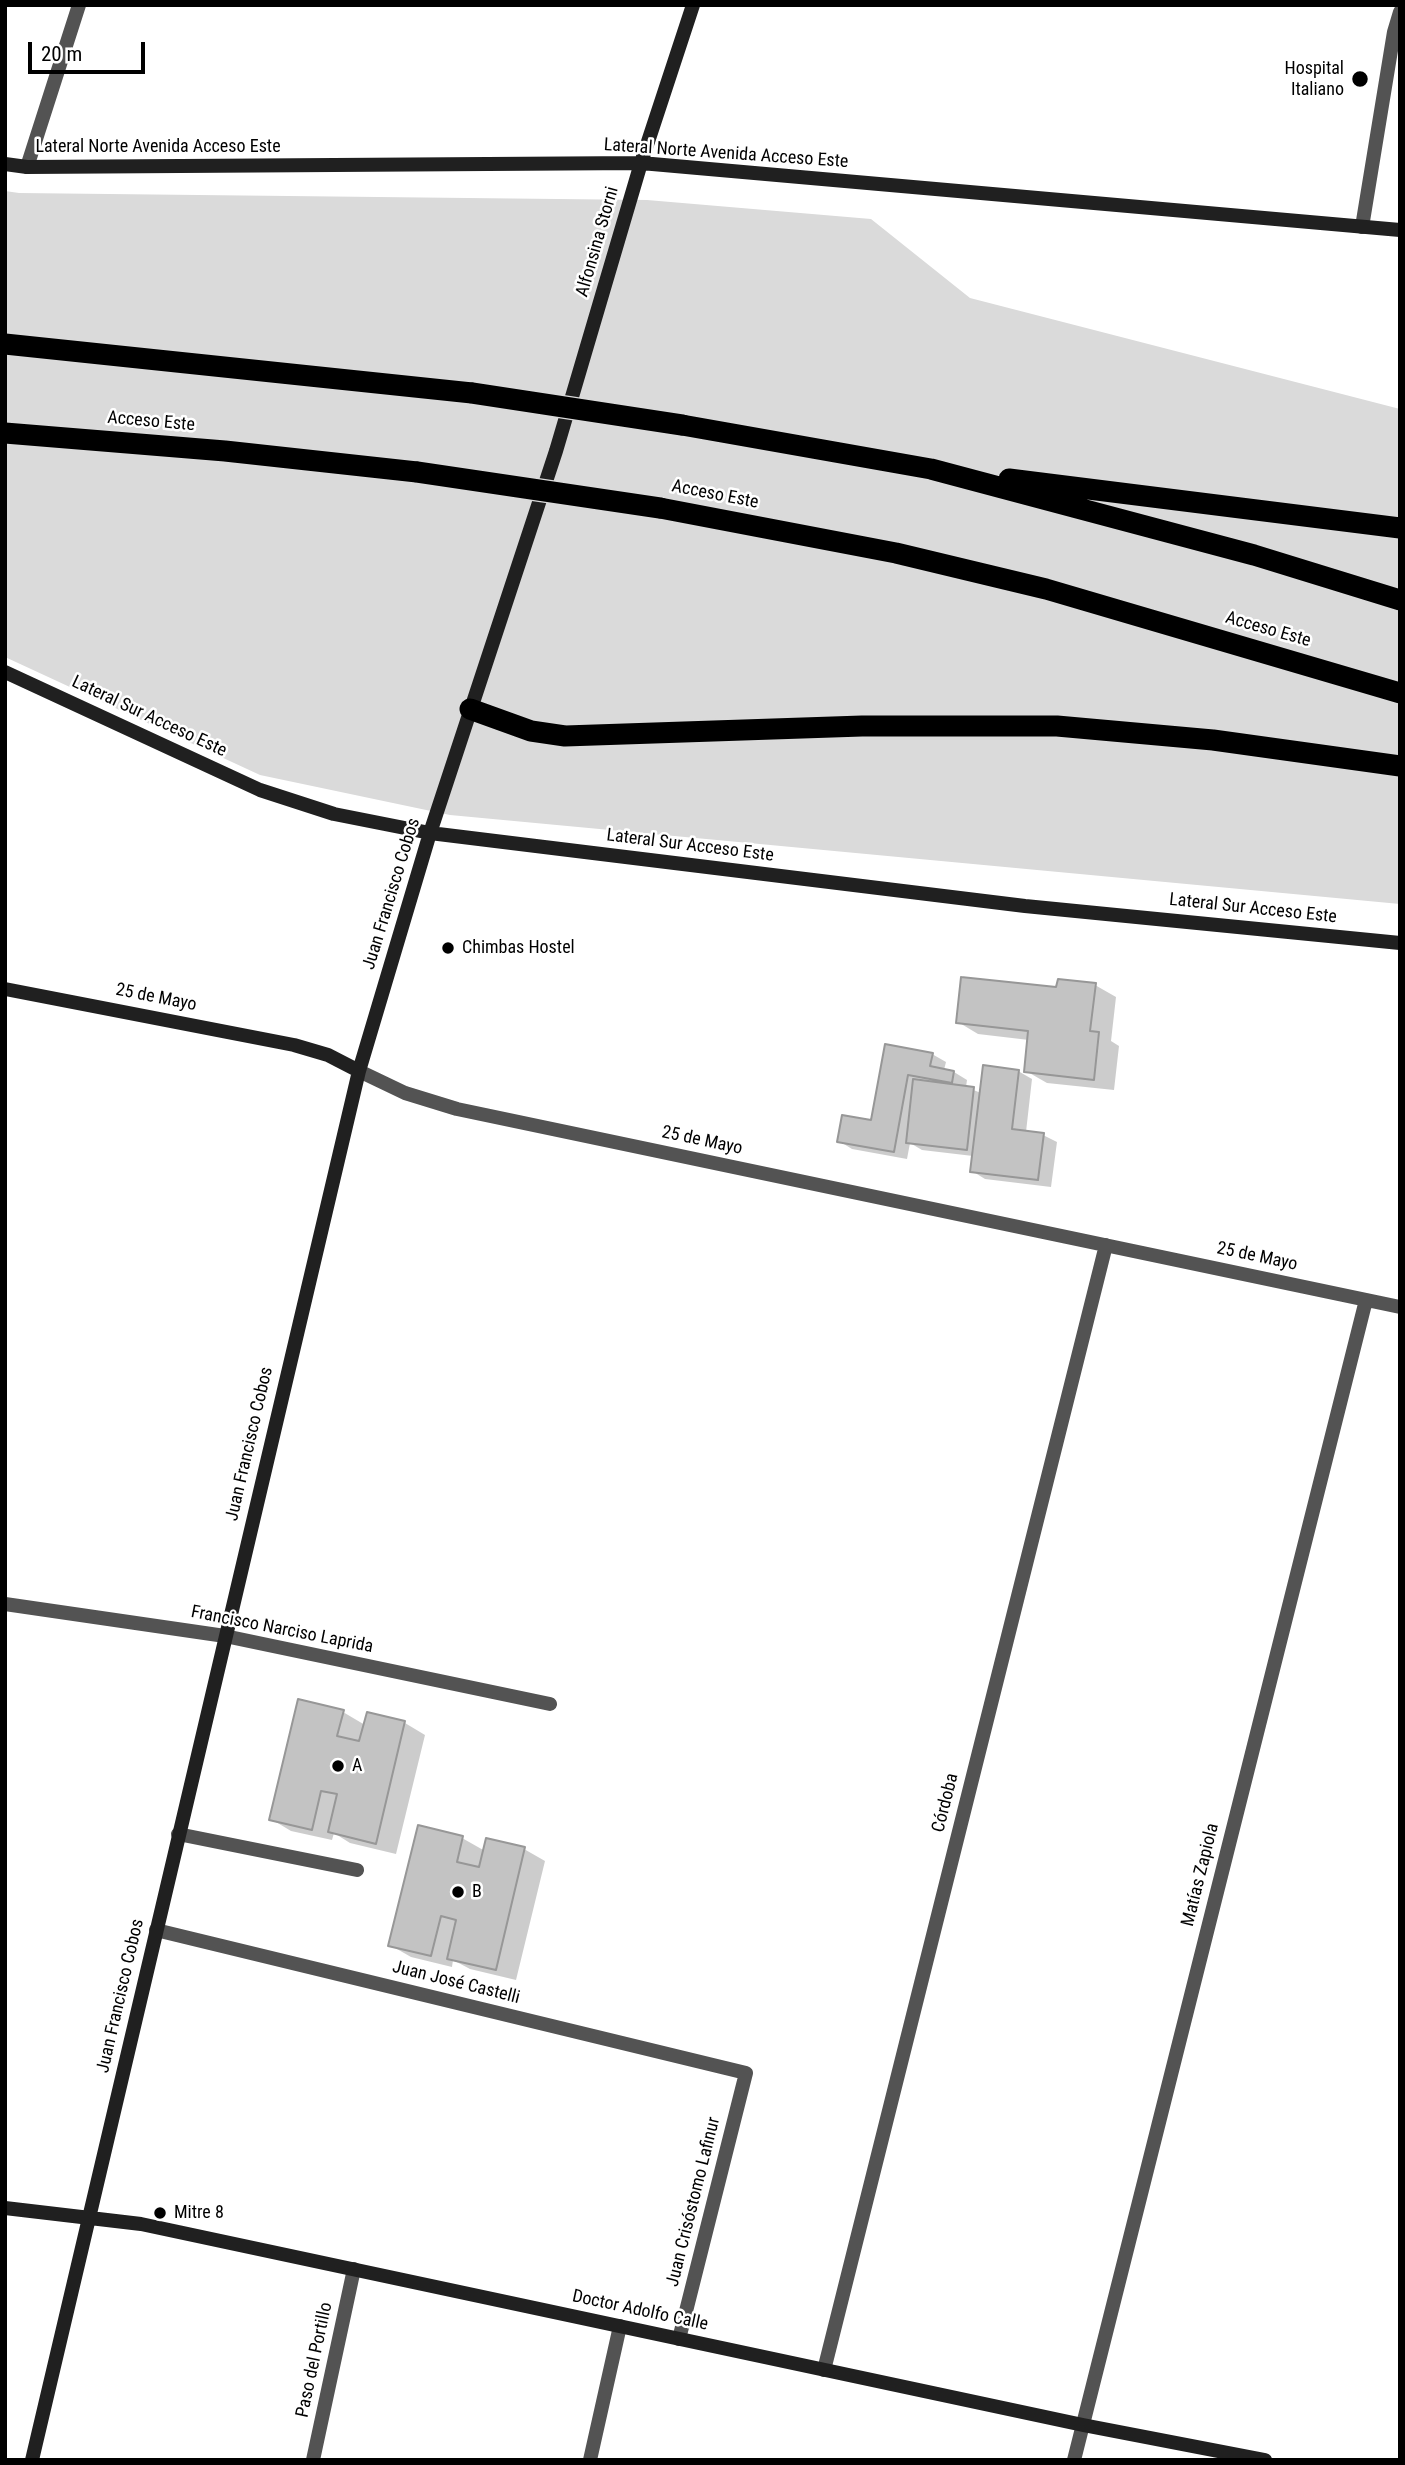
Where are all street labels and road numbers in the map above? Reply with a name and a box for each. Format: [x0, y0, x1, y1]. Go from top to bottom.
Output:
street label: Lateral Norte Avenida Acceso Este [603, 135, 849, 173]
street label: Lateral Norte Avenida Acceso Este [35, 136, 281, 158]
street label: Alfonsina Storni [572, 184, 624, 300]
street label: Acceso Este [106, 407, 196, 437]
street label: Acceso Este [670, 476, 760, 514]
street label: Acceso Este [1223, 608, 1313, 652]
street label: Lateral Sur Acceso Este [68, 672, 230, 762]
street label: Juan Francisco Cobos [359, 816, 425, 972]
street label: Lateral Sur Acceso Este [605, 825, 775, 867]
street label: Lateral Sur Acceso Este [1168, 889, 1338, 929]
street label: 25 de Mayo [114, 980, 198, 1016]
street label: 25 de Mayo [660, 1122, 744, 1160]
street label: 25 de Mayo [1215, 1238, 1299, 1276]
street label: Juan Francisco Cobos [222, 1365, 278, 1523]
street label: Francisco Narciso Laprida [189, 1602, 375, 1658]
street label: Córdoba [928, 1771, 964, 1835]
street label: Matías Zapiola [1178, 1821, 1224, 1929]
street label: Juan Francisco Cobos [93, 1917, 149, 2075]
street label: Juan José Castelli [390, 1957, 522, 2009]
street label: Juan Crisóstomo Lafinur [662, 2115, 726, 2289]
street label: Doctor Adolfo Calle [570, 2286, 710, 2336]
street label: Paso del Portillo [292, 2300, 338, 2420]

